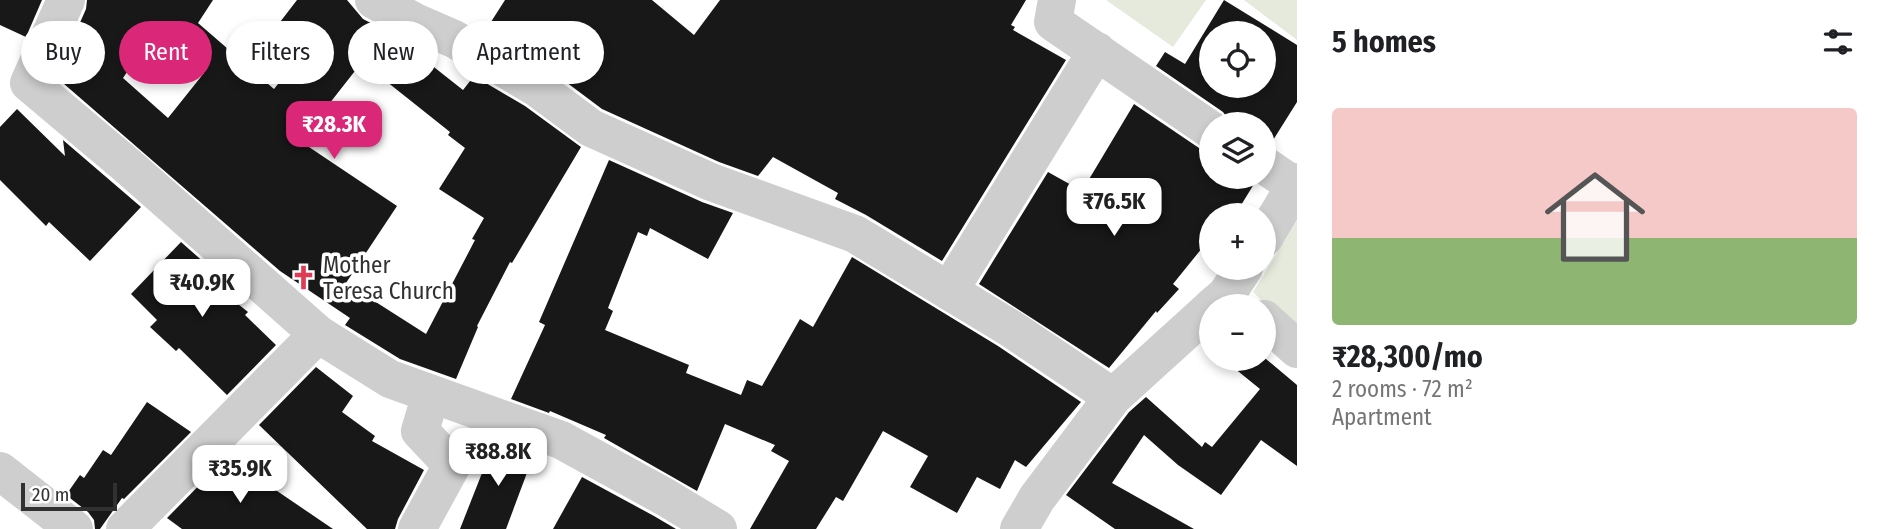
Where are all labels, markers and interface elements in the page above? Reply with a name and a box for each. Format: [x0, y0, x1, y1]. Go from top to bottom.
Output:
chip: Buy [21, 21, 105, 84]
chip: Rent [119, 21, 212, 84]
chip: Filters [226, 21, 334, 84]
chip: New [348, 21, 438, 84]
chip: Apartment [452, 21, 604, 84]
map controls [1199, 21, 1276, 371]
button: locate [1199, 21, 1276, 98]
icon: filters [1819, 23, 1857, 61]
text: 5 homes [1332, 24, 1436, 60]
pin: ₹28.3K [277, 102, 391, 161]
text: ₹28.3K [302, 110, 366, 138]
button: layers [1199, 112, 1276, 189]
icon: home [1532, 154, 1658, 280]
pin: ₹76.5K [1057, 178, 1171, 238]
text: ₹76.5K [1083, 187, 1145, 215]
button: + [1199, 203, 1276, 280]
place label: Mother Teresa Church [323, 251, 454, 305]
pin: ₹40.9K [145, 260, 259, 319]
church icon: Mother Teresa Church [289, 264, 317, 292]
text: ₹40.9K [169, 268, 235, 296]
button: − [1199, 294, 1276, 371]
text: ₹28,300/mo [1332, 339, 1483, 375]
text: 2 rooms · 72 m² [1332, 375, 1473, 403]
text: Apartment [1332, 403, 1432, 431]
pin: ₹88.8K [441, 428, 555, 488]
text: ₹88.8K [465, 437, 531, 465]
pin: ₹35.9K [183, 446, 297, 505]
text: ₹35.9K [208, 454, 272, 482]
scale bar [21, 480, 117, 512]
text: 20 m [32, 483, 69, 506]

